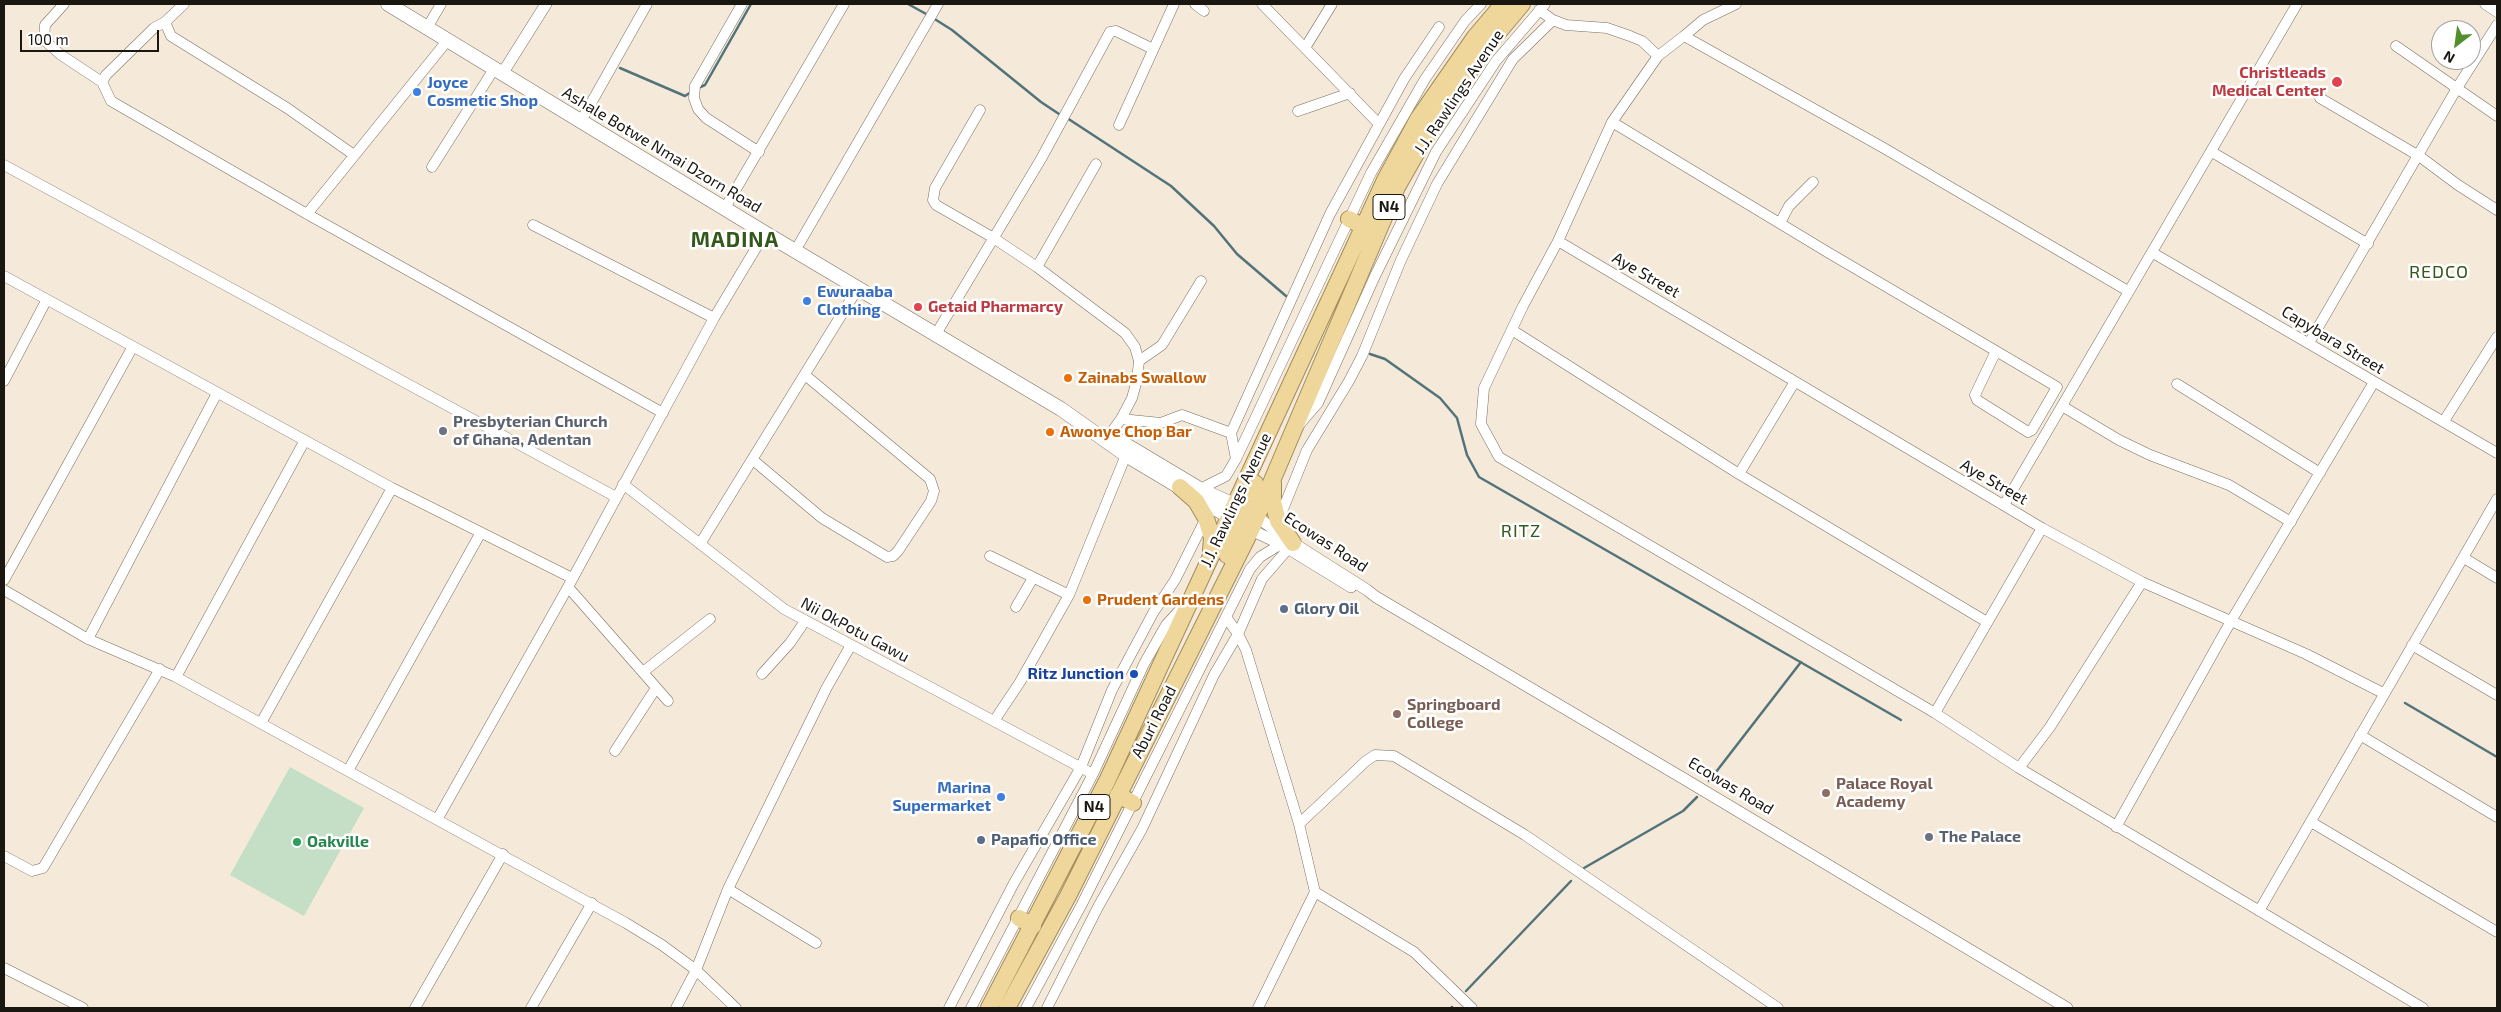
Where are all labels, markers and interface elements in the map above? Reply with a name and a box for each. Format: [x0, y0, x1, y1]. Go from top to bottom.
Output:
scale bar [22, 20, 161, 52]
north arrow [2431, 20, 2481, 70]
street label: J.J. Rawlings Avenue [1410, 26, 1508, 158]
text: 100 m [28, 30, 69, 48]
text: N [2440, 48, 2457, 67]
place label: Christleads Medical Center [2212, 63, 2326, 101]
place label: Joyce Cosmetic Shop [427, 73, 538, 111]
marker: Christleads Medical Center [2330, 75, 2344, 89]
street label: Ashale Botwe Nmai Dzorn Road [559, 83, 765, 217]
marker: Joyce Cosmetic Shop [411, 86, 423, 98]
road number: N4 [1373, 194, 1405, 220]
district label: MADINA [690, 227, 780, 253]
street label: Aye Street [1609, 248, 1683, 302]
district label: REDCO [2408, 261, 2470, 283]
place label: Ewuraaba Clothing [817, 282, 893, 320]
marker: Ewuraaba Clothing [801, 295, 813, 307]
place label: Getaid Pharmarcy [928, 297, 1063, 317]
marker: Getaid Pharmarcy [912, 301, 924, 313]
street label: Capybara Street [2278, 302, 2388, 378]
place label: Zainabs Swallow [1078, 368, 1207, 388]
marker: Zainabs Swallow [1062, 372, 1074, 384]
place label: Presbyterian Church of Ghana, Adentan [453, 412, 608, 450]
place label: Awonye Chop Bar [1060, 422, 1192, 442]
marker: Presbyterian Church of Ghana, Adentan [437, 425, 449, 437]
marker: Awonye Chop Bar [1044, 426, 1056, 438]
street label: J.J. Rawlings Avenue [1196, 430, 1276, 570]
street label: Aye Street [1957, 455, 2031, 509]
street label: Ecowas Road [1280, 508, 1372, 576]
district label: RITZ [1500, 520, 1542, 542]
place label: Prudent Gardens [1097, 590, 1224, 610]
street label: Nii OkPotu Gawu [798, 593, 912, 667]
marker: Prudent Gardens [1081, 594, 1093, 606]
place label: Glory Oil [1294, 599, 1359, 619]
marker: Glory Oil [1278, 603, 1290, 615]
place label: Ritz Junction [1028, 664, 1124, 684]
marker: Ritz Junction [1128, 668, 1140, 680]
street label: Aburi Road [1128, 682, 1180, 762]
place label: Springboard College [1407, 695, 1501, 733]
marker: Springboard College [1391, 708, 1403, 720]
street label: Ecowas Road [1685, 753, 1777, 819]
place label: Palace Royal Academy [1836, 774, 1933, 812]
place label: Marina Supermarket [892, 778, 991, 816]
marker: Palace Royal Academy [1820, 787, 1832, 799]
marker: Marina Supermarket [995, 791, 1007, 803]
road number: N4 [1078, 794, 1110, 820]
place label: The Palace [1939, 827, 2021, 847]
place label: Papafio Office [991, 830, 1097, 850]
marker: The Palace [1923, 831, 1935, 843]
place label: Oakville [307, 832, 369, 852]
marker: Papafio Office [975, 834, 987, 846]
marker: Oakville [291, 836, 303, 848]

